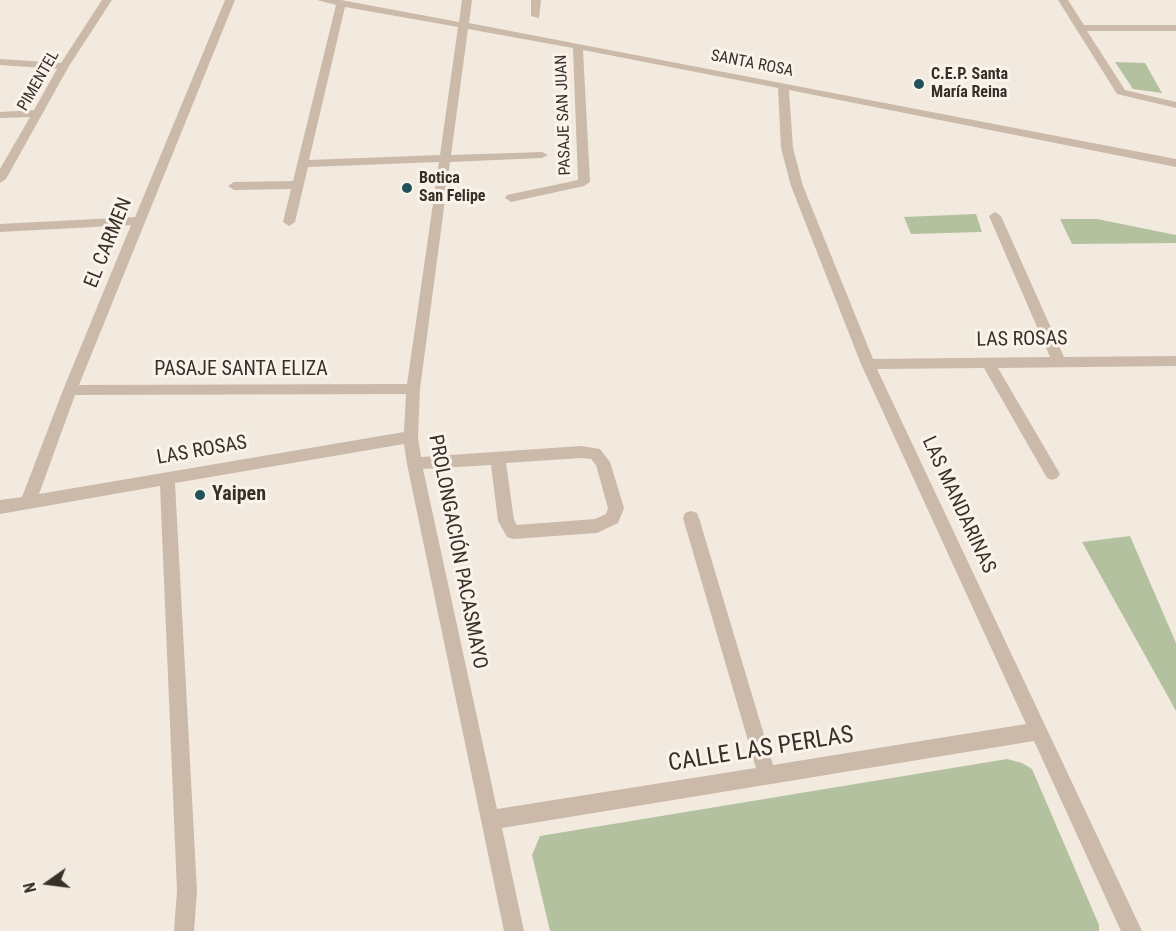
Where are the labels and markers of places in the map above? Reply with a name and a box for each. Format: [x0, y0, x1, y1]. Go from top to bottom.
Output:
place label: C.E.P. Santa María Reina [931, 65, 1008, 103]
marker: C.E.P. Santa María Reina [912, 77, 926, 91]
place label: Botica San Felipe [419, 169, 485, 207]
marker: Botica San Felipe [400, 181, 414, 195]
place label: Yaipen [212, 483, 266, 507]
marker: Yaipen [193, 488, 207, 502]

